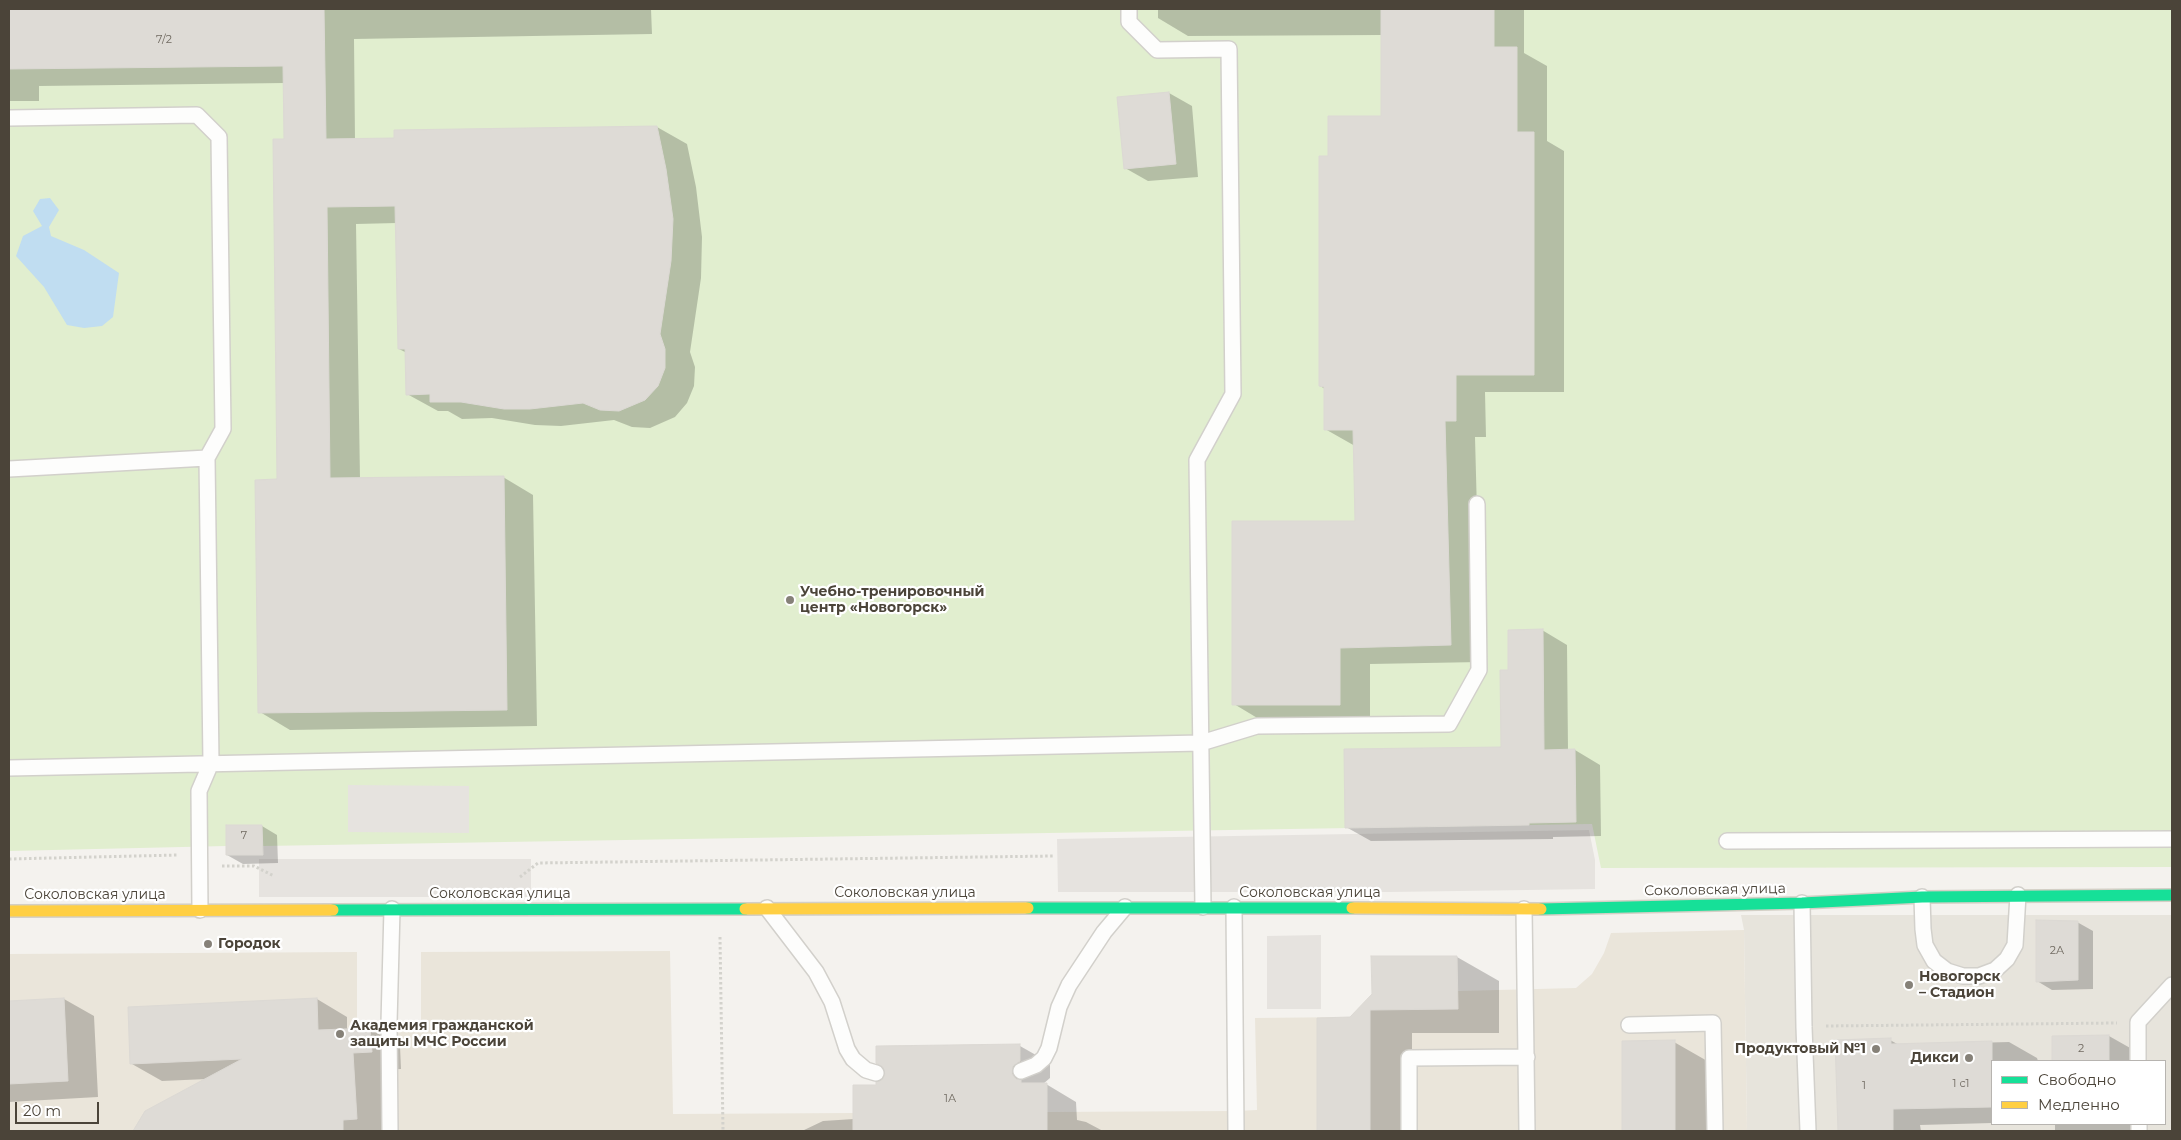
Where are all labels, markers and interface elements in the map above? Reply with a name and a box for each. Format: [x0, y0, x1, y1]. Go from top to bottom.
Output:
house number: 7/2 [156, 33, 172, 47]
place label: Учебно-тренировочный центр «Новогорск» [800, 584, 984, 616]
marker: Учебно-тренировочный центр «Новогорск» [784, 594, 796, 606]
house number: 7 [241, 829, 247, 843]
street label: Соколовская улица [1644, 880, 1786, 900]
street label: Соколовская улица [834, 885, 976, 901]
street label: Соколовская улица [1239, 885, 1381, 901]
street label: Соколовская улица [429, 886, 571, 902]
street label: Соколовская улица [24, 887, 166, 903]
place label: Городок [218, 936, 281, 952]
marker: Городок [202, 938, 214, 950]
house number: 2А [2050, 944, 2064, 958]
place label: Новогорск – Стадион [1919, 969, 2000, 1002]
marker: Новогорск – Стадион [1903, 979, 1915, 991]
place label: Академия гражданской защиты МЧС России [350, 1018, 534, 1050]
marker: Академия гражданской защиты МЧС России [334, 1028, 346, 1040]
place label: Продуктовый №1 [1735, 1041, 1866, 1057]
house number: 2 [2078, 1042, 2084, 1056]
marker: Продуктовый №1 [1870, 1043, 1882, 1055]
place label: Дикси [1910, 1050, 1959, 1066]
marker: Дикси [1963, 1052, 1975, 1064]
legend [1991, 1060, 2166, 1125]
text: Свободно [2038, 1070, 2116, 1089]
house number: 1 с1 [1953, 1077, 1969, 1091]
house number: 1 [1862, 1079, 1866, 1093]
scale bar [18, 1092, 101, 1124]
house number: 1А [944, 1092, 956, 1106]
text: Медленно [2038, 1095, 2120, 1114]
text: 20 m [23, 1101, 61, 1120]

